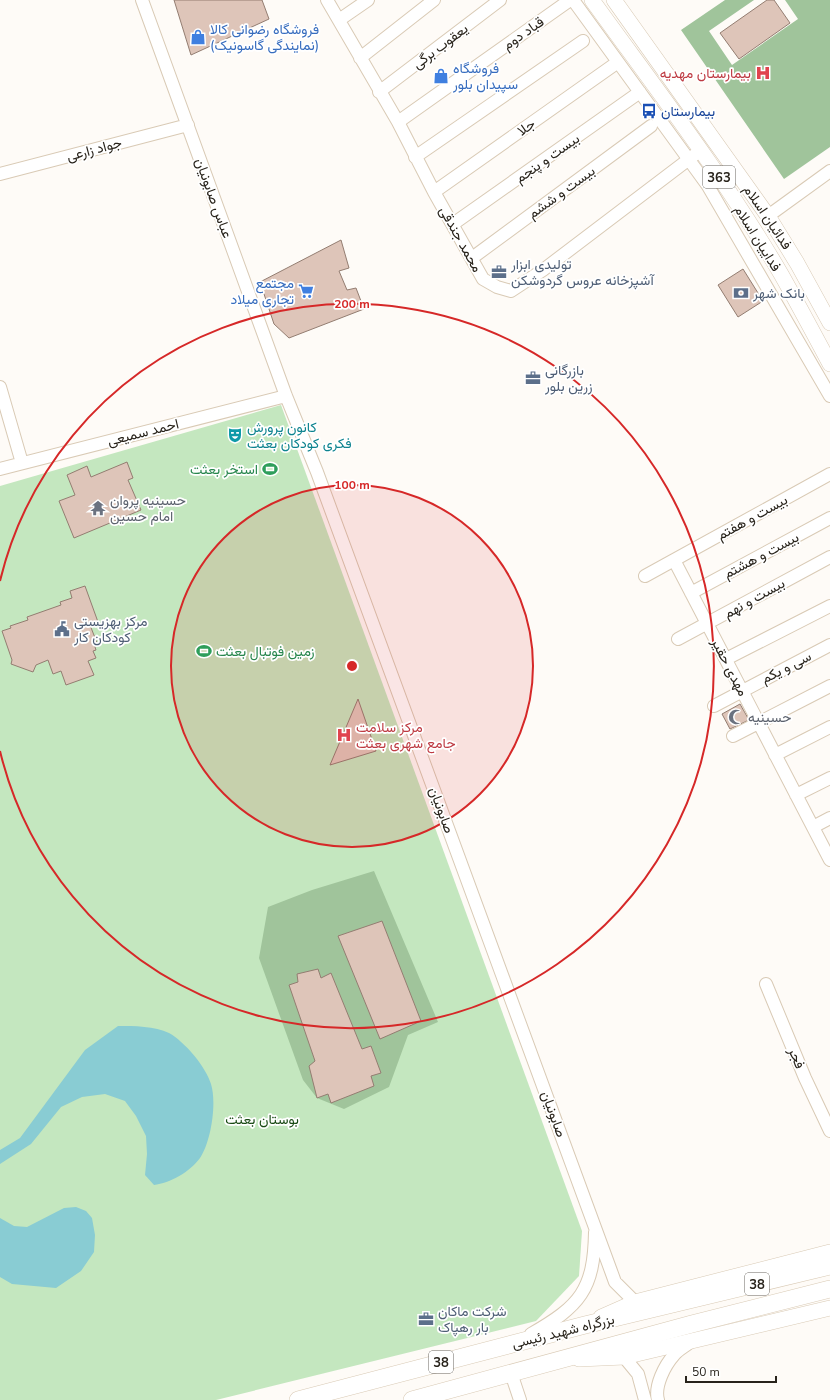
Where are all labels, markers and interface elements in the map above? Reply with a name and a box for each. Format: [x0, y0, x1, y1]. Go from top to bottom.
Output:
street label: قباد دوم [499, 12, 548, 55]
street label: یعقوب برگی [409, 19, 472, 74]
place label: فروشگاه رضوانی کالا (نمایندگی گاسونیک) [210, 20, 319, 55]
shop icon: فروشگاه رضوانی کالا (نمایندگی گاسونیک) [189, 28, 207, 46]
place label: فروشگاه سپیدان بلور [452, 59, 518, 94]
place label: بیمارستان مهدیه [660, 64, 751, 83]
hospital icon: بیمارستان مهدیه [754, 64, 772, 82]
shop icon: فروشگاه سپیدان بلور [432, 67, 450, 85]
bus stop icon: بیمارستان [640, 102, 658, 120]
place label: بیمارستان [661, 102, 715, 121]
street label: جلا [514, 115, 539, 140]
street label: بیست و پنجم [511, 129, 583, 188]
street label: جواد زارعی [64, 133, 124, 166]
street label: عباس صابونیان [190, 155, 237, 241]
street label: بیست و ششم [524, 161, 599, 223]
road number: 363 [703, 166, 735, 188]
street label: فدائیان اسلام [739, 181, 796, 253]
street label: فداییان اسلام [730, 202, 785, 275]
street label: محمد جندقی [435, 203, 487, 276]
place label: تولیدی ابزار آشپزخانه عروس گردوشکن [510, 255, 655, 290]
office icon: تولیدی ابزار آشپزخانه عروس گردوشکن [490, 263, 508, 281]
place label: مجتمع تجاری میلاد [231, 274, 294, 309]
supermarket icon: مجتمع تجاری میلاد [297, 282, 315, 300]
bank icon: بانک شهر [732, 284, 750, 302]
place label: بانک شهر [752, 284, 805, 303]
text: 200 m [334, 296, 370, 312]
place label: بازرگانی زرین بلور [544, 361, 593, 396]
office icon: بازرگانی زرین بلور [524, 369, 542, 387]
street label: احمد سمیعی [105, 414, 181, 451]
place label: کانون پرورش فکری کودکان بعثت [247, 418, 352, 453]
theatre icon: کانون پرورش فکری کودکان بعثت [226, 426, 244, 444]
place label: استخر بعثت [190, 460, 258, 479]
sports icon: استخر بعثت [261, 460, 279, 478]
text: 100 m [334, 477, 370, 493]
street label: بیست و هفتم [714, 490, 791, 545]
place label: حسینیه پروان امام حسین [110, 491, 186, 526]
temple icon: حسینیه پروان امام حسین [89, 499, 107, 517]
street label: بیست و هشتم [720, 528, 802, 583]
street label: بیست و نهم [720, 574, 788, 623]
place label: مرکز بهزیستی کودکان کار [73, 612, 148, 647]
public building icon: مرکز بهزیستی کودکان کار [53, 620, 71, 638]
street label: مهدی حقیر [706, 634, 752, 699]
sports icon: زمین فوتبال بعثت [195, 642, 213, 660]
place label: زمین فوتبال بعثت [216, 642, 315, 661]
street label: سی و یکم [758, 647, 815, 688]
centre of rings [345, 659, 359, 673]
mosque icon: حسینیه [727, 708, 745, 726]
place label: حسینیه [748, 708, 791, 727]
place label: مرکز سلامت جامع شهری بعثت [356, 718, 456, 754]
hospital icon: مرکز سلامت جامع شهری بعثت [335, 726, 353, 744]
street label: صابونیان [424, 784, 459, 836]
street label: فجر [783, 1044, 809, 1072]
street label: صابونیان [536, 1088, 571, 1140]
park label: بوستان بعثت [225, 1110, 299, 1129]
road number: 38 [745, 1273, 769, 1295]
place label: شرکت ماکان بار رهپاک [438, 1302, 506, 1337]
office icon: شرکت ماکان بار رهپاک [417, 1310, 435, 1328]
street label: بزرگراه شهید رئیسی [510, 1310, 616, 1353]
road number: 38 [429, 1351, 453, 1373]
scale bar [686, 1358, 776, 1384]
text: 50 m [692, 1364, 720, 1380]

